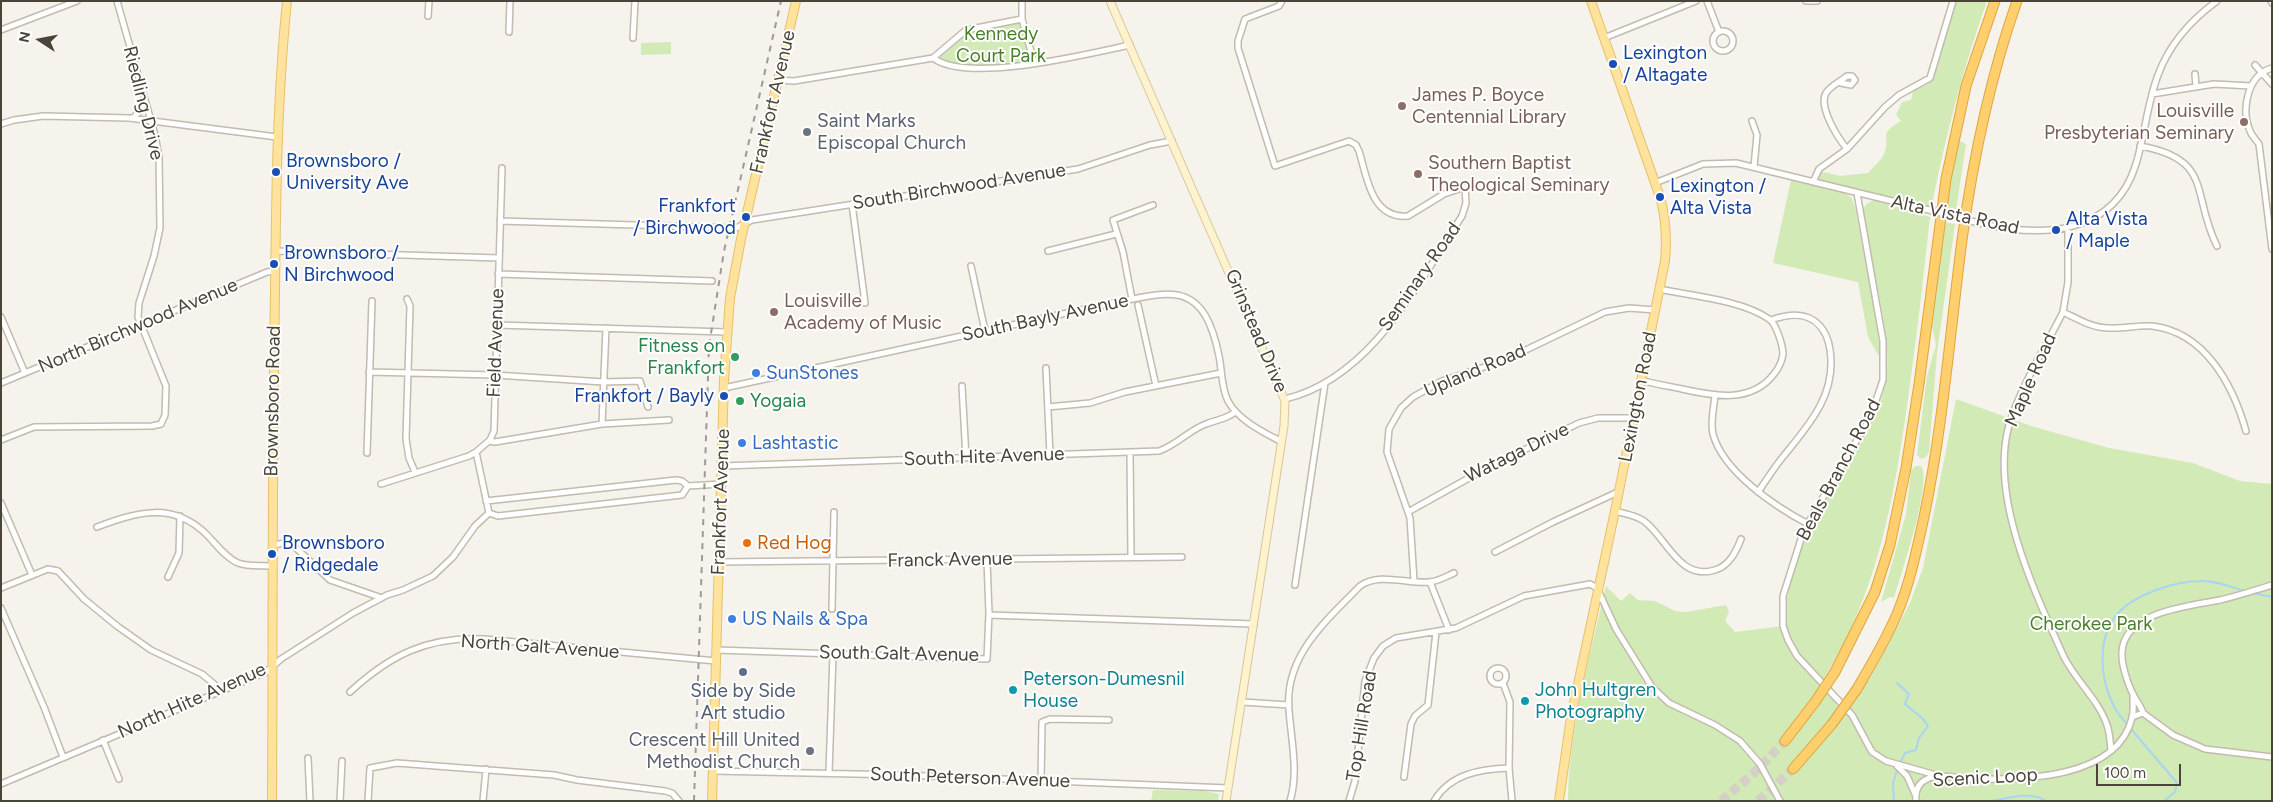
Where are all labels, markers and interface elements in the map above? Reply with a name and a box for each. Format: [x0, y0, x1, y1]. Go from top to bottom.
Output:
north arrow [15, 15, 65, 65]
park label: Kennedy Court Park [956, 23, 1046, 67]
street label: Frankfort Avenue [745, 28, 801, 176]
text: N [15, 30, 34, 44]
place label: Lexington / Altagate [1623, 42, 1707, 86]
street label: Riedling Drive [118, 44, 168, 162]
marker: Lexington / Altagate [1607, 58, 1619, 70]
place label: James P. Boyce Centennial Library [1412, 84, 1566, 128]
marker: James P. Boyce Centennial Library [1396, 100, 1408, 112]
place label: Louisville Presbyterian Seminary [2044, 100, 2234, 144]
place label: Saint Marks Episcopal Church [817, 110, 966, 154]
marker: Louisville Presbyterian Seminary [2238, 116, 2250, 128]
marker: Saint Marks Episcopal Church [801, 126, 813, 138]
place label: Brownsboro / University Ave [286, 150, 409, 194]
place label: Southern Baptist Theological Seminary [1428, 152, 1609, 196]
street label: South Birchwood Avenue [851, 159, 1067, 215]
marker: Brownsboro / University Ave [270, 166, 282, 178]
marker: Southern Baptist Theological Seminary [1412, 168, 1424, 180]
place label: Lexington / Alta Vista [1670, 175, 1766, 219]
street label: Alta Vista Road [1889, 190, 2021, 240]
marker: Lexington / Alta Vista [1654, 191, 1666, 203]
place label: Frankfort / Birchwood [633, 195, 736, 239]
place label: Alta Vista / Maple [2066, 208, 2148, 252]
marker: Frankfort / Birchwood [740, 211, 752, 223]
street label: Seminary Road [1374, 218, 1466, 336]
marker: Alta Vista / Maple [2050, 224, 2062, 236]
place label: Brownsboro / N Birchwood [284, 242, 399, 286]
marker: Brownsboro / N Birchwood [268, 258, 280, 270]
street label: Grinstead Drive [1220, 266, 1292, 396]
street label: North Birchwood Avenue [35, 274, 241, 378]
street label: Field Avenue [483, 288, 509, 398]
street label: South Bayly Avenue [959, 289, 1131, 347]
place label: Louisville Academy of Music [784, 290, 942, 334]
marker: Louisville Academy of Music [768, 306, 780, 318]
street label: Brownsboro Road [260, 325, 286, 477]
street label: Lexington Road [1614, 330, 1662, 464]
street label: Maple Road [2000, 330, 2062, 430]
place label: Fitness on Frankfort [638, 335, 725, 379]
street label: Upland Road [1421, 339, 1529, 403]
marker: Fitness on Frankfort [729, 351, 741, 363]
place label: SunStones [766, 362, 859, 384]
marker: SunStones [750, 367, 762, 379]
place label: Frankfort / Bayly [574, 385, 714, 407]
marker: Frankfort / Bayly [718, 390, 730, 402]
place label: Yogaia [750, 390, 806, 412]
marker: Yogaia [734, 395, 746, 407]
street label: Beals Branch Road [1792, 395, 1886, 545]
street label: Wataga Drive [1461, 418, 1573, 488]
street label: Frankfort Avenue [707, 428, 735, 576]
place label: Lashtastic [752, 432, 839, 454]
marker: Lashtastic [736, 437, 748, 449]
street label: South Hite Avenue [903, 443, 1065, 471]
place label: Brownsboro / Ridgedale [282, 532, 385, 576]
place label: Red Hog [757, 532, 832, 554]
marker: Red Hog [741, 537, 753, 549]
marker: Brownsboro / Ridgedale [266, 548, 278, 560]
street label: Franck Avenue [887, 548, 1013, 572]
place label: US Nails & Spa [742, 608, 868, 630]
marker: US Nails & Spa [726, 613, 738, 625]
park label: Cherokee Park [2030, 613, 2152, 635]
street label: North Galt Avenue [460, 630, 620, 664]
street label: South Galt Avenue [819, 641, 979, 667]
street label: North Hite Avenue [114, 658, 270, 744]
marker: Side by Side Art studio [737, 666, 749, 678]
place label: Peterson-Dumesnil House [1023, 668, 1185, 712]
street label: Top Hill Road [1342, 669, 1382, 783]
place label: John Hultgren Photography [1535, 679, 1656, 723]
place label: Side by Side Art studio [690, 680, 796, 724]
marker: Peterson-Dumesnil House [1007, 684, 1019, 696]
marker: John Hultgren Photography [1519, 695, 1531, 707]
place label: Crescent Hill United Methodist Church [629, 729, 800, 773]
marker: Crescent Hill United Methodist Church [804, 745, 816, 757]
scale bar [2098, 754, 2183, 786]
street label: South Peterson Avenue [870, 763, 1070, 793]
street label: Scenic Loop [1932, 764, 2038, 792]
text: 100 m [2104, 764, 2146, 782]

